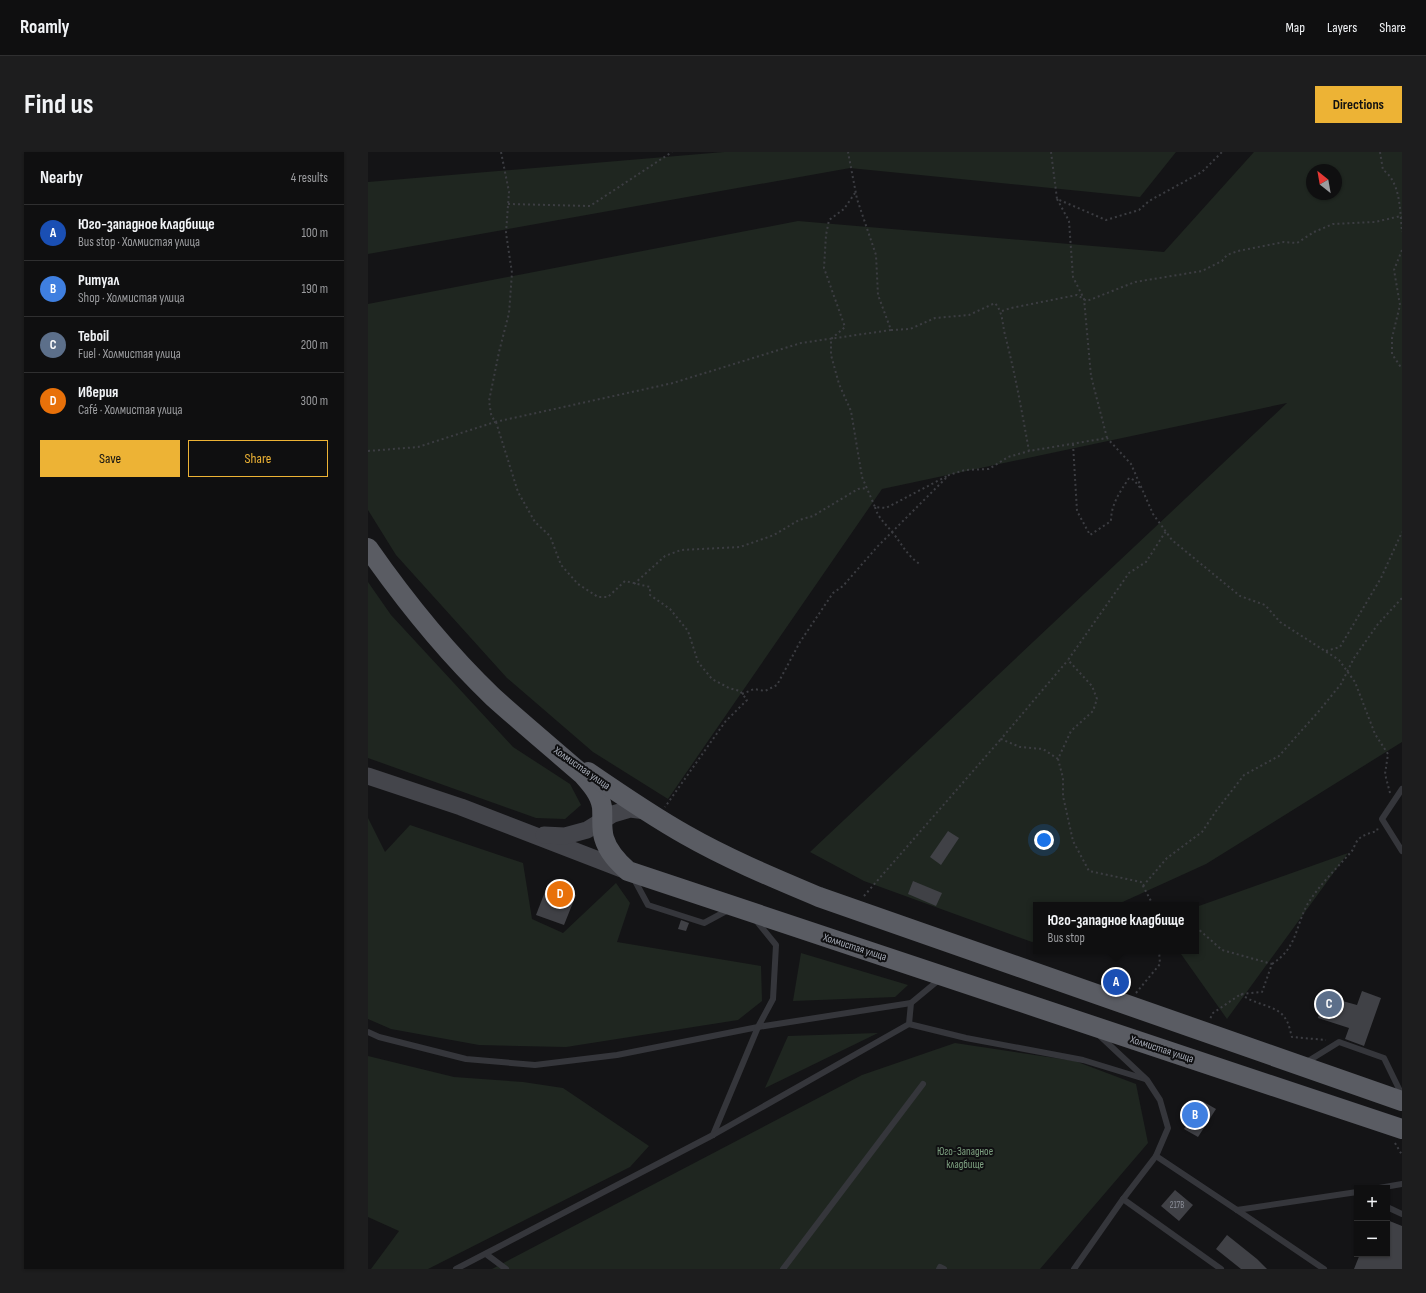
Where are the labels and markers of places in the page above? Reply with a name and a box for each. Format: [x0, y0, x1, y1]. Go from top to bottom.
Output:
pin: D [547, 879, 573, 909]
pin: A [1103, 967, 1129, 997]
pin: C [1316, 989, 1342, 1019]
pin: B [1182, 1100, 1208, 1130]

